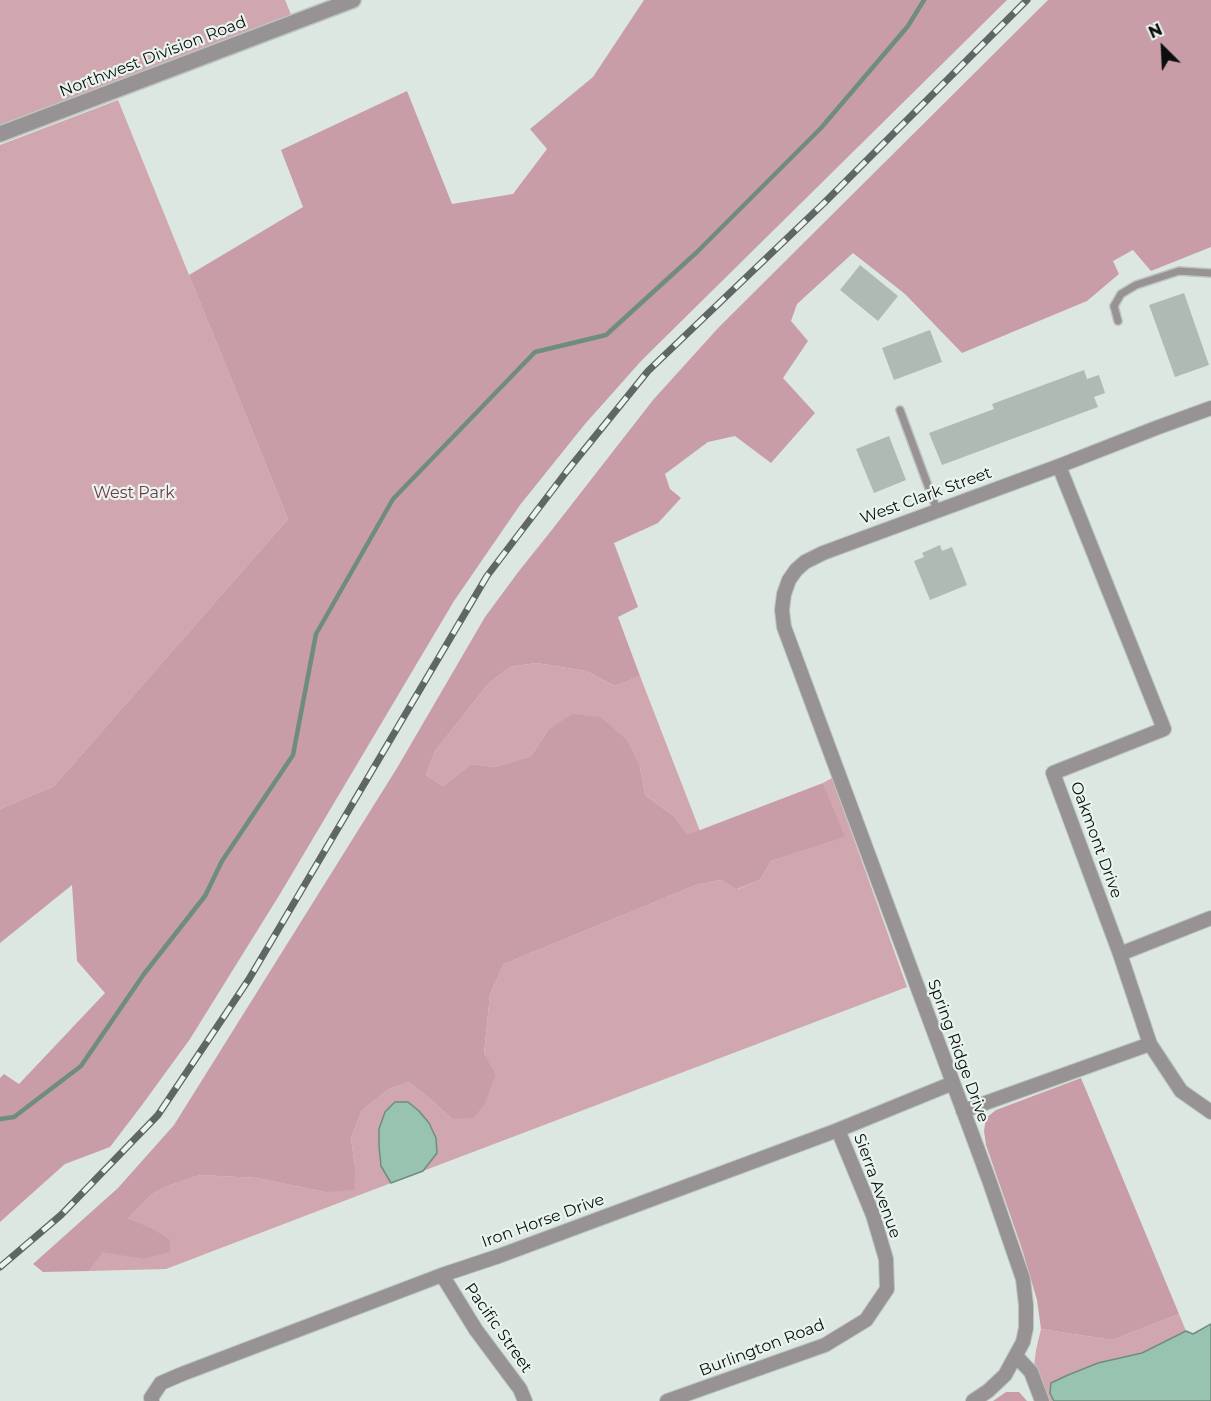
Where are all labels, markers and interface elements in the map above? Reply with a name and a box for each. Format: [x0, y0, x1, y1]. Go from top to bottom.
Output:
street label: Northwest Division Road [57, 13, 249, 101]
north arrow [1133, 18, 1193, 78]
text: N [1146, 20, 1165, 42]
street label: West Clark Street [858, 463, 994, 529]
park label: West Park [93, 483, 175, 503]
street label: Oakmont Drive [1066, 779, 1126, 901]
street label: Spring Ridge Drive [923, 977, 993, 1125]
street label: Sierra Avenue [849, 1131, 905, 1241]
street label: Iron Horse Drive [479, 1190, 607, 1252]
street label: Pacific Street [460, 1279, 536, 1377]
street label: Burlington Road [697, 1315, 827, 1381]

